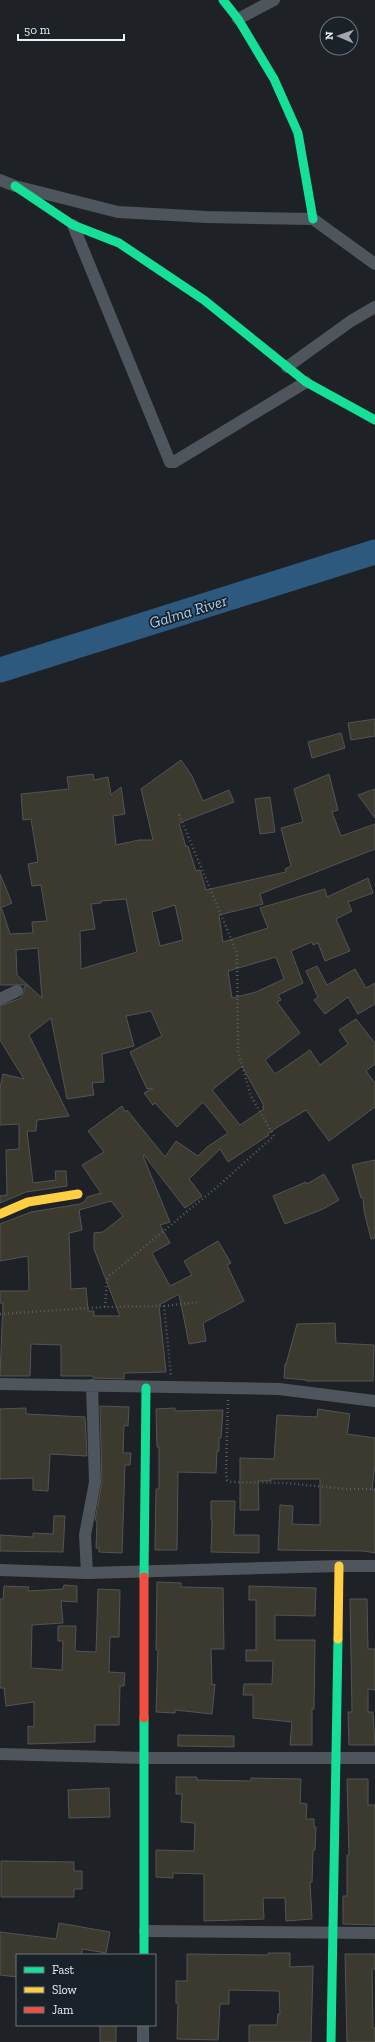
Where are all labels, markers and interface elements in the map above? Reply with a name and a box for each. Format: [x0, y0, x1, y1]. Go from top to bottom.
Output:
scale bar [18, 16, 124, 42]
north arrow [319, 16, 359, 56]
text: 50 m [24, 23, 51, 37]
text: N [323, 31, 336, 40]
water label: Galma River [147, 590, 230, 632]
legend [16, 1954, 156, 2026]
text: Fast [52, 1963, 75, 1977]
text: Slow [52, 1983, 78, 1997]
text: Jam [52, 2003, 74, 2017]

